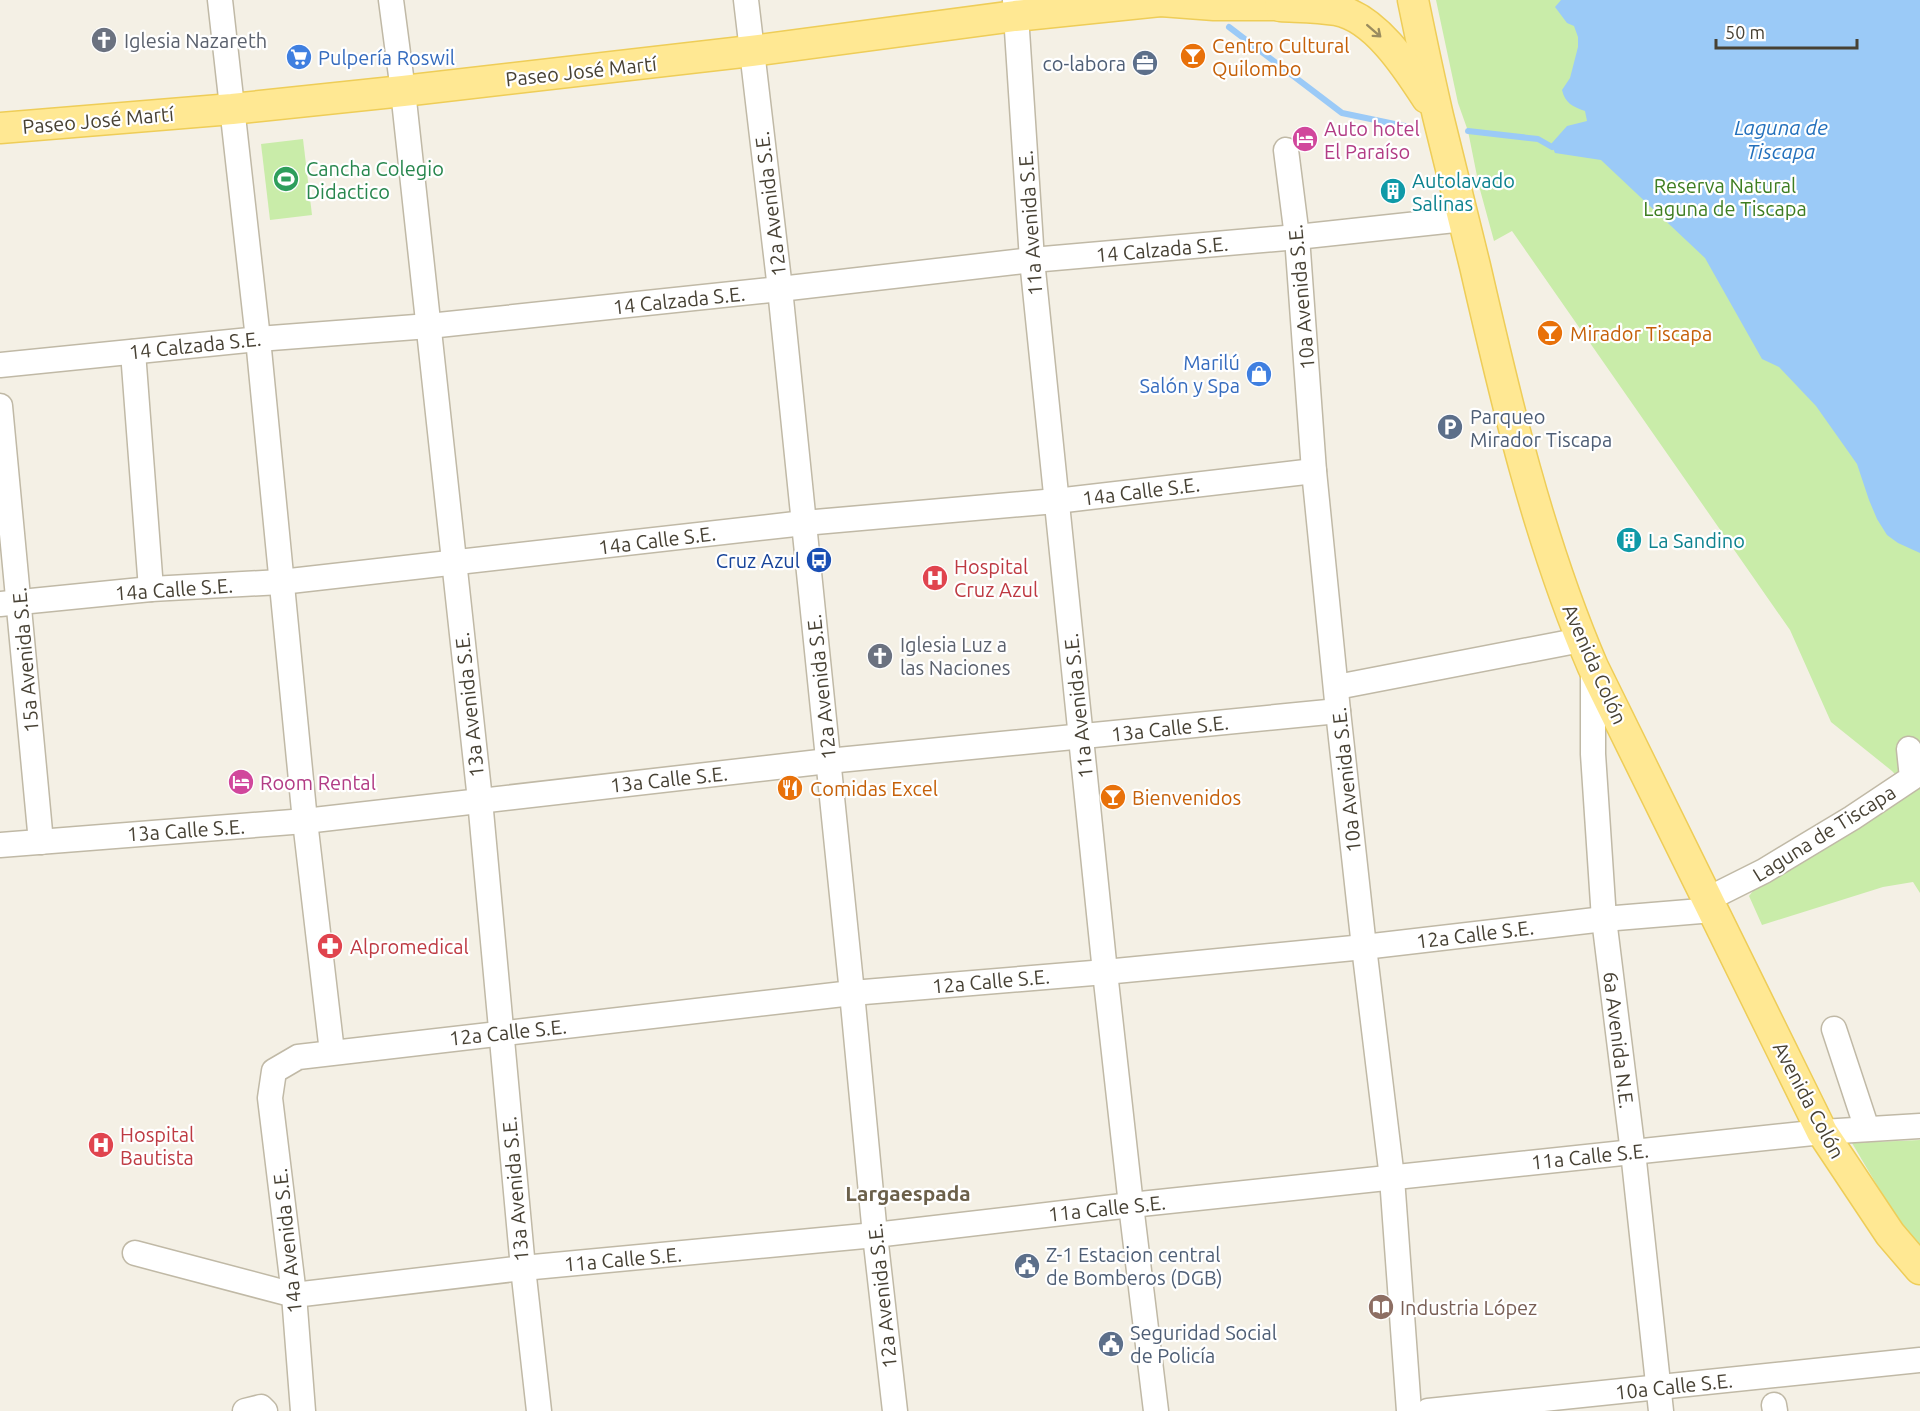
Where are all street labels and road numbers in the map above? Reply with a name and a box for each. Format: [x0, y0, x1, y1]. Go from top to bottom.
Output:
street label: Paseo José Martí [504, 52, 659, 90]
street label: Paseo José Martí [21, 102, 176, 138]
street label: 12a Avenida S.E. [750, 130, 790, 278]
street label: 11a Avenida S.E. [1013, 149, 1047, 297]
street label: 10a Avenida S.E. [1283, 223, 1319, 371]
street label: 14 Calzada S.E. [1095, 232, 1229, 266]
street label: 14 Calzada S.E. [612, 282, 746, 318]
street label: 14 Calzada S.E. [128, 327, 262, 363]
street label: 14a Calle S.E. [1081, 472, 1201, 510]
street label: 14a Calle S.E. [597, 521, 717, 559]
street label: 14a Calle S.E. [114, 573, 234, 605]
street label: 15a Avenida S.E. [7, 586, 43, 734]
street label: Avenida Colón [1558, 601, 1632, 727]
street label: 12a Avenida S.E. [802, 613, 840, 761]
street label: 13a Avenida S.E. [450, 631, 488, 779]
street label: 11a Avenida S.E. [1059, 632, 1097, 780]
street label: 10a Avenida S.E. [1327, 706, 1365, 854]
street label: 13a Calle S.E. [1110, 710, 1230, 746]
street label: 13a Calle S.E. [609, 761, 729, 797]
street label: Laguna de Tiscapa [1749, 780, 1899, 886]
street label: 13a Calle S.E. [126, 814, 246, 846]
street label: 12a Calle S.E. [1415, 915, 1535, 953]
street label: 12a Calle S.E. [931, 964, 1051, 998]
street label: 6a Avenida N.E. [1599, 970, 1639, 1110]
street label: 12a Calle S.E. [448, 1014, 568, 1050]
street label: Avenida Colón [1769, 1038, 1849, 1162]
street label: 13a Avenida S.E. [497, 1115, 533, 1263]
street label: 11a Calle S.E. [1530, 1138, 1650, 1174]
street label: 14a Avenida S.E. [268, 1167, 306, 1315]
street label: 11a Calle S.E. [1047, 1190, 1167, 1226]
street label: 12a Avenida S.E. [863, 1222, 901, 1370]
street label: 11a Calle S.E. [563, 1242, 683, 1276]
street label: 10a Calle S.E. [1614, 1368, 1734, 1404]

